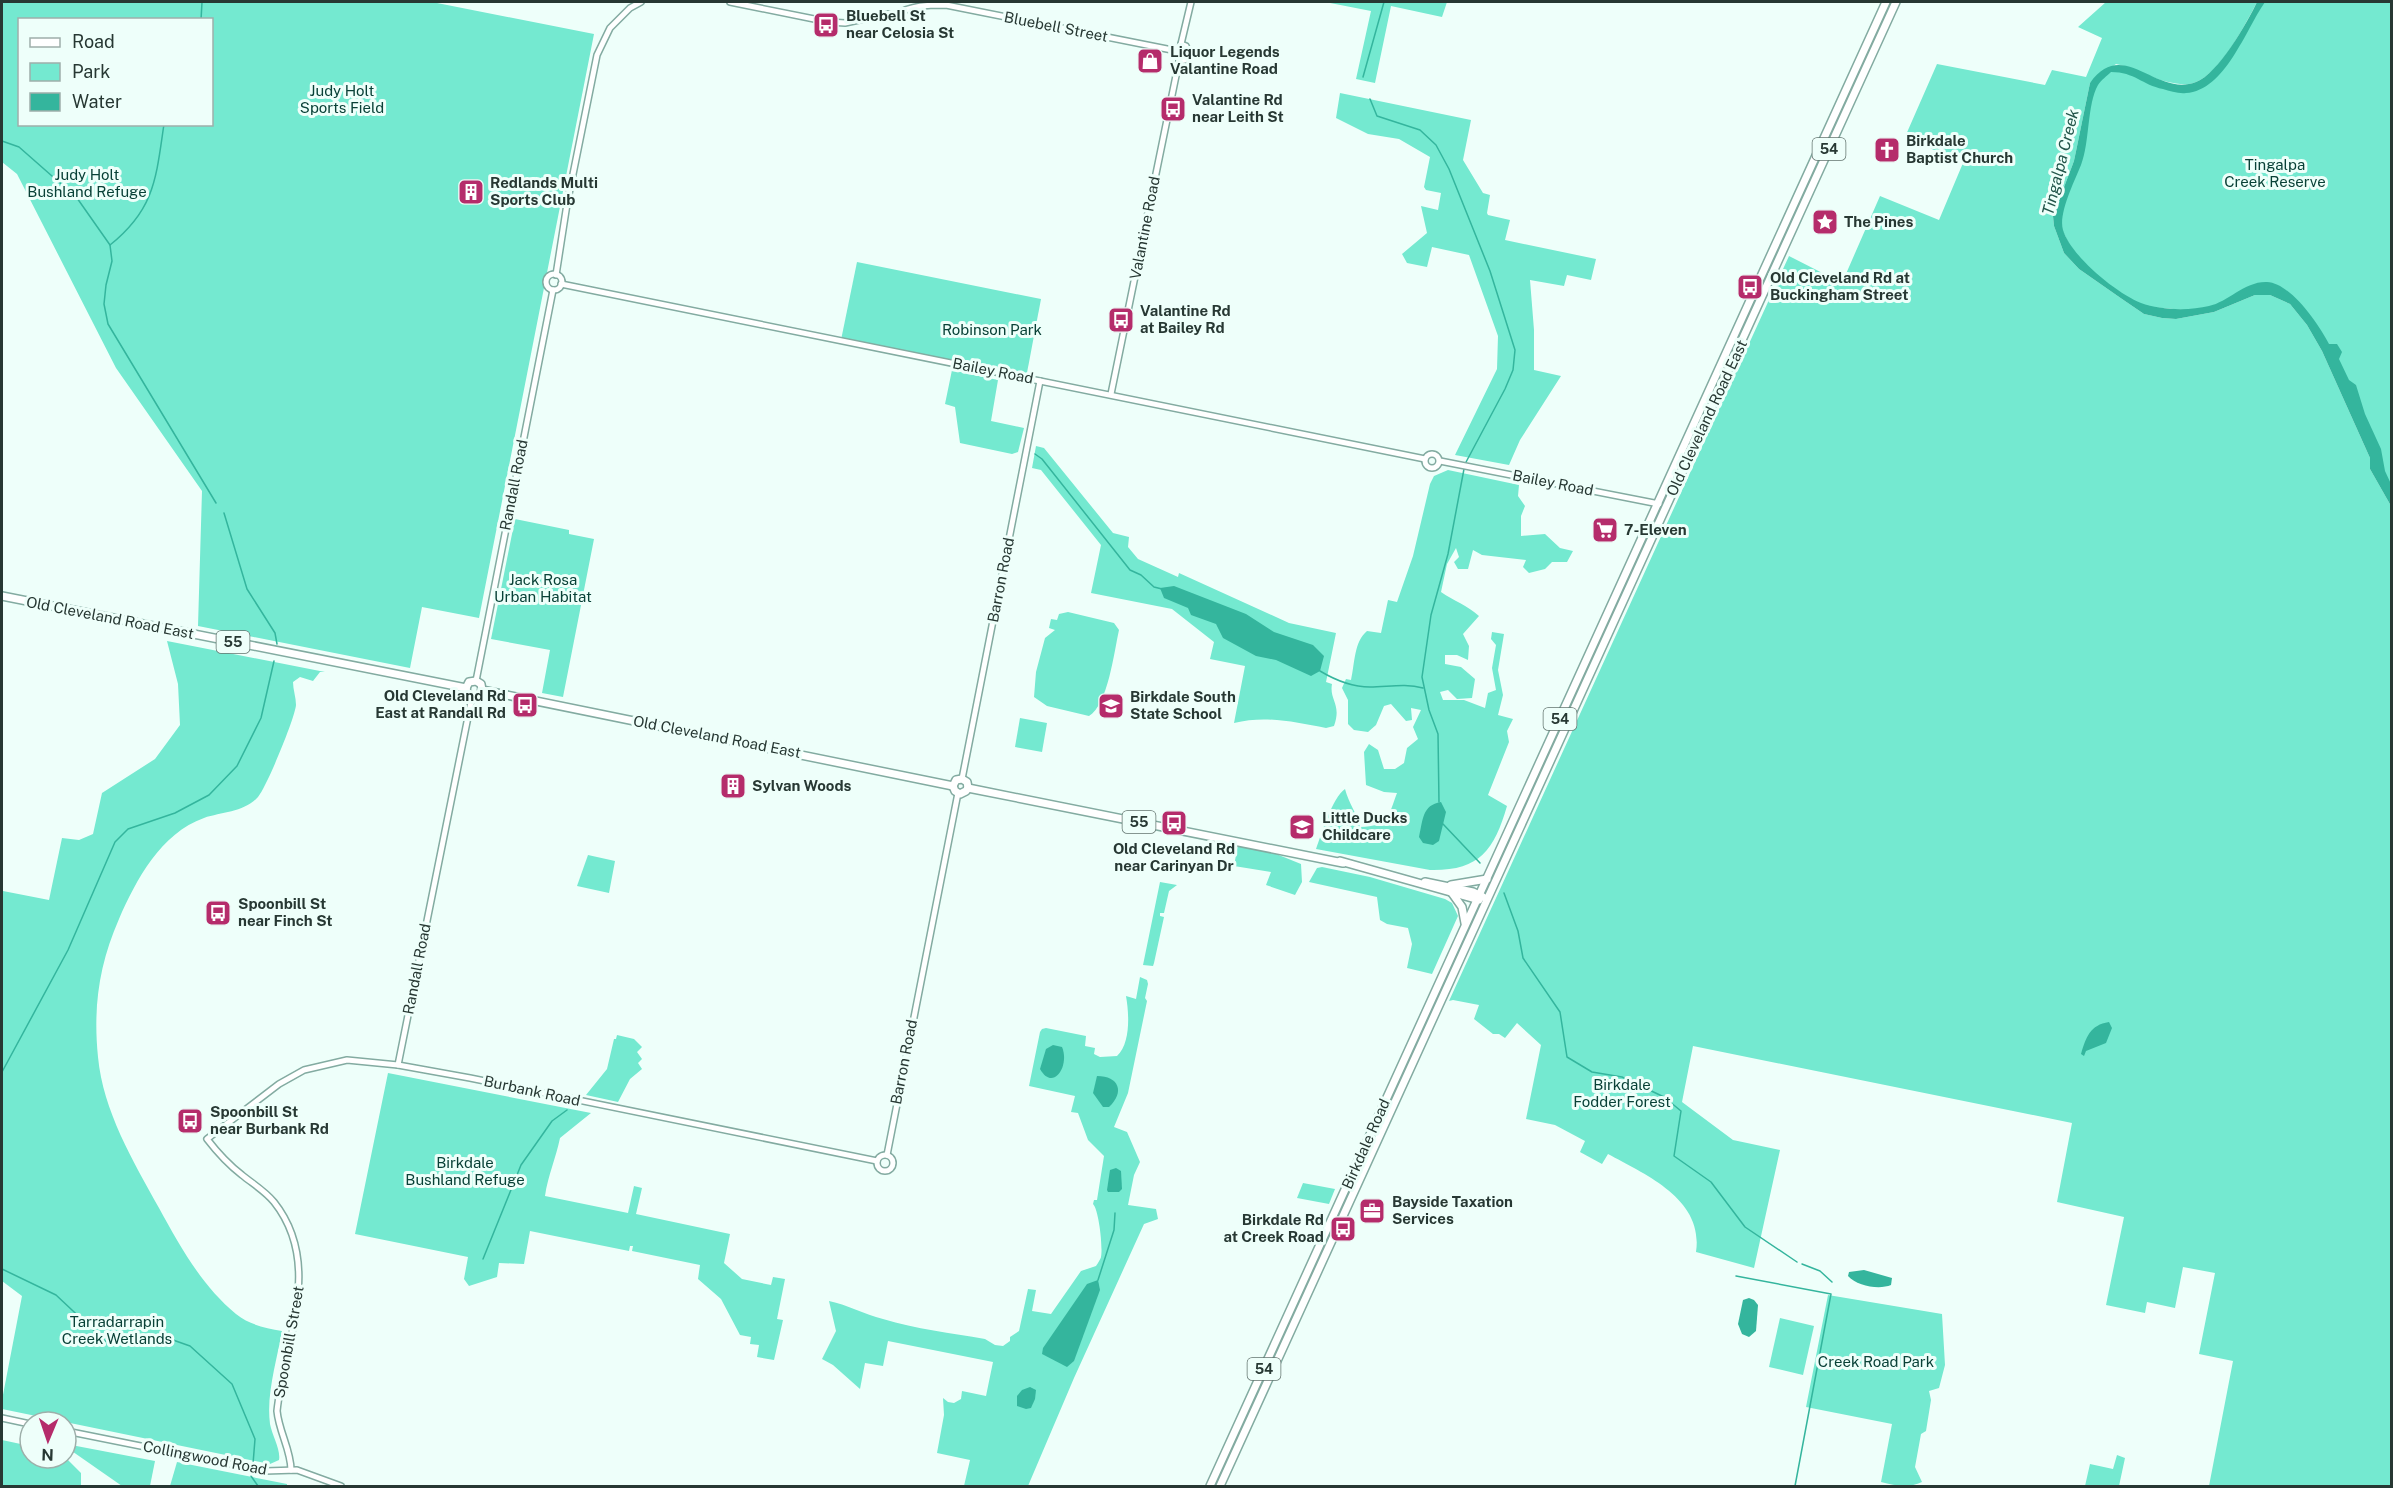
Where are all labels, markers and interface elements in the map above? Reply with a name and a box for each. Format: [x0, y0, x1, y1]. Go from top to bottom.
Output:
place label: Bluebell St near Celosia St [846, 7, 954, 41]
street label: Bluebell Street [1003, 8, 1110, 45]
bus stop icon: Bluebell St near Celosia St [811, 10, 841, 40]
legend [18, 18, 213, 126]
text: Road [72, 31, 115, 52]
place label: Liquor Legends Valantine Road [1170, 43, 1280, 77]
shop icon: Liquor Legends Valantine Road [1135, 46, 1165, 76]
text: Park [72, 61, 110, 82]
park label: Judy Holt Sports Field [300, 82, 384, 116]
text: Water [72, 91, 122, 112]
place label: Valantine Rd near Leith St [1192, 91, 1284, 125]
bus stop icon: Valantine Rd near Leith St [1158, 94, 1188, 124]
water label: Tingalpa Creek [2038, 107, 2083, 217]
place label: Birkdale Baptist Church [1906, 132, 2013, 166]
church icon: Birkdale Baptist Church [1872, 135, 1902, 165]
road number: 54 [1812, 138, 1846, 160]
park label: Tingalpa Creek Reserve [2224, 156, 2326, 190]
park label: Judy Holt Bushland Refuge [27, 166, 147, 200]
place label: Redlands Multi Sports Club [490, 174, 598, 208]
street label: Valantine Road [1126, 175, 1163, 281]
building icon: Redlands Multi Sports Club [456, 177, 486, 207]
place icon: The Pines [1810, 207, 1840, 237]
place label: The Pines [1844, 213, 1913, 230]
place label: Old Cleveland Rd at Buckingham Street [1770, 269, 1910, 303]
bus stop icon: Old Cleveland Rd at Buckingham Street [1735, 272, 1765, 302]
place label: Valantine Rd at Bailey Rd [1140, 302, 1231, 336]
bus stop icon: Valantine Rd at Bailey Rd [1106, 305, 1136, 335]
park label: Robinson Park [942, 321, 1042, 338]
street label: Old Cleveland Road East [1663, 337, 1750, 499]
street label: Bailey Road [951, 354, 1035, 387]
street label: Randall Road [496, 438, 531, 532]
street label: Bailey Road [1511, 466, 1595, 499]
supermarket icon: 7-Eleven [1590, 515, 1620, 545]
place label: 7-Eleven [1624, 521, 1687, 538]
street label: Barron Road [984, 536, 1017, 624]
park label: Jack Rosa Urban Habitat [494, 571, 592, 605]
street label: Old Cleveland Road East [25, 593, 195, 642]
road number: 55 [216, 631, 250, 653]
place label: Old Cleveland Rd East at Randall Rd [375, 687, 506, 721]
place label: Birkdale South State School [1130, 688, 1236, 722]
bus stop icon: Old Cleveland Rd East at Randall Rd [510, 690, 540, 720]
school or university icon: Birkdale South State School [1096, 691, 1126, 721]
road number: 54 [1544, 708, 1576, 730]
street label: Old Cleveland Road East [632, 712, 802, 761]
building icon: Sylvan Woods [718, 771, 748, 801]
place label: Sylvan Woods [752, 777, 852, 794]
bus stop icon: Old Cleveland Rd near Carinyan Dr [1159, 808, 1189, 838]
place label: Little Ducks Childcare [1322, 809, 1407, 843]
road number: 55 [1122, 811, 1156, 833]
school or university icon: Little Ducks Childcare [1287, 812, 1317, 842]
place label: Old Cleveland Rd near Carinyan Dr [1113, 840, 1235, 874]
place label: Spoonbill St near Finch St [238, 895, 333, 929]
bus stop icon: Spoonbill St near Finch St [203, 898, 233, 928]
street label: Randall Road [399, 922, 434, 1016]
street label: Barron Road [887, 1018, 920, 1106]
street label: Burbank Road [482, 1072, 582, 1109]
park label: Birkdale Fodder Forest [1573, 1076, 1671, 1110]
street label: Birkdale Road [1338, 1096, 1393, 1191]
place label: Spoonbill St near Burbank Rd [210, 1103, 329, 1137]
bus stop icon: Spoonbill St near Burbank Rd [175, 1106, 205, 1136]
park label: Birkdale Bushland Refuge [405, 1154, 525, 1188]
place label: Bayside Taxation Services [1392, 1193, 1513, 1227]
office icon: Bayside Taxation Services [1357, 1196, 1387, 1226]
place label: Birkdale Rd at Creek Road [1223, 1211, 1324, 1245]
bus stop icon: Birkdale Rd at Creek Road [1328, 1214, 1358, 1244]
street label: Spoonbill Street [270, 1284, 307, 1399]
park label: Tarradarrapin Creek Wetlands [62, 1313, 172, 1347]
park label: Creek Road Park [1818, 1353, 1934, 1370]
road number: 54 [1248, 1358, 1280, 1380]
north arrow [18, 1410, 78, 1470]
street label: Collingwood Road [142, 1437, 269, 1478]
text: N [41, 1445, 54, 1464]

